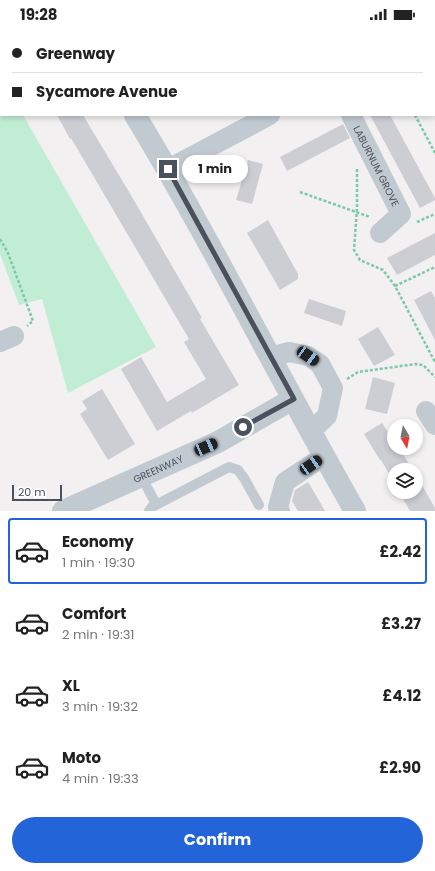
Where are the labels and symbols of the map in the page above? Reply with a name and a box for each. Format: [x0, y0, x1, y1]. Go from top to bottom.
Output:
street label: LABURNUM GROVE [350, 123, 403, 209]
callout: 1 min [182, 155, 248, 183]
route end [159, 160, 177, 178]
car [295, 344, 321, 368]
route start [234, 418, 252, 436]
north arrow [387, 419, 423, 455]
car [193, 437, 219, 457]
street label: GREENWAY [131, 451, 186, 487]
car [298, 453, 324, 477]
scale bar [12, 483, 62, 502]

